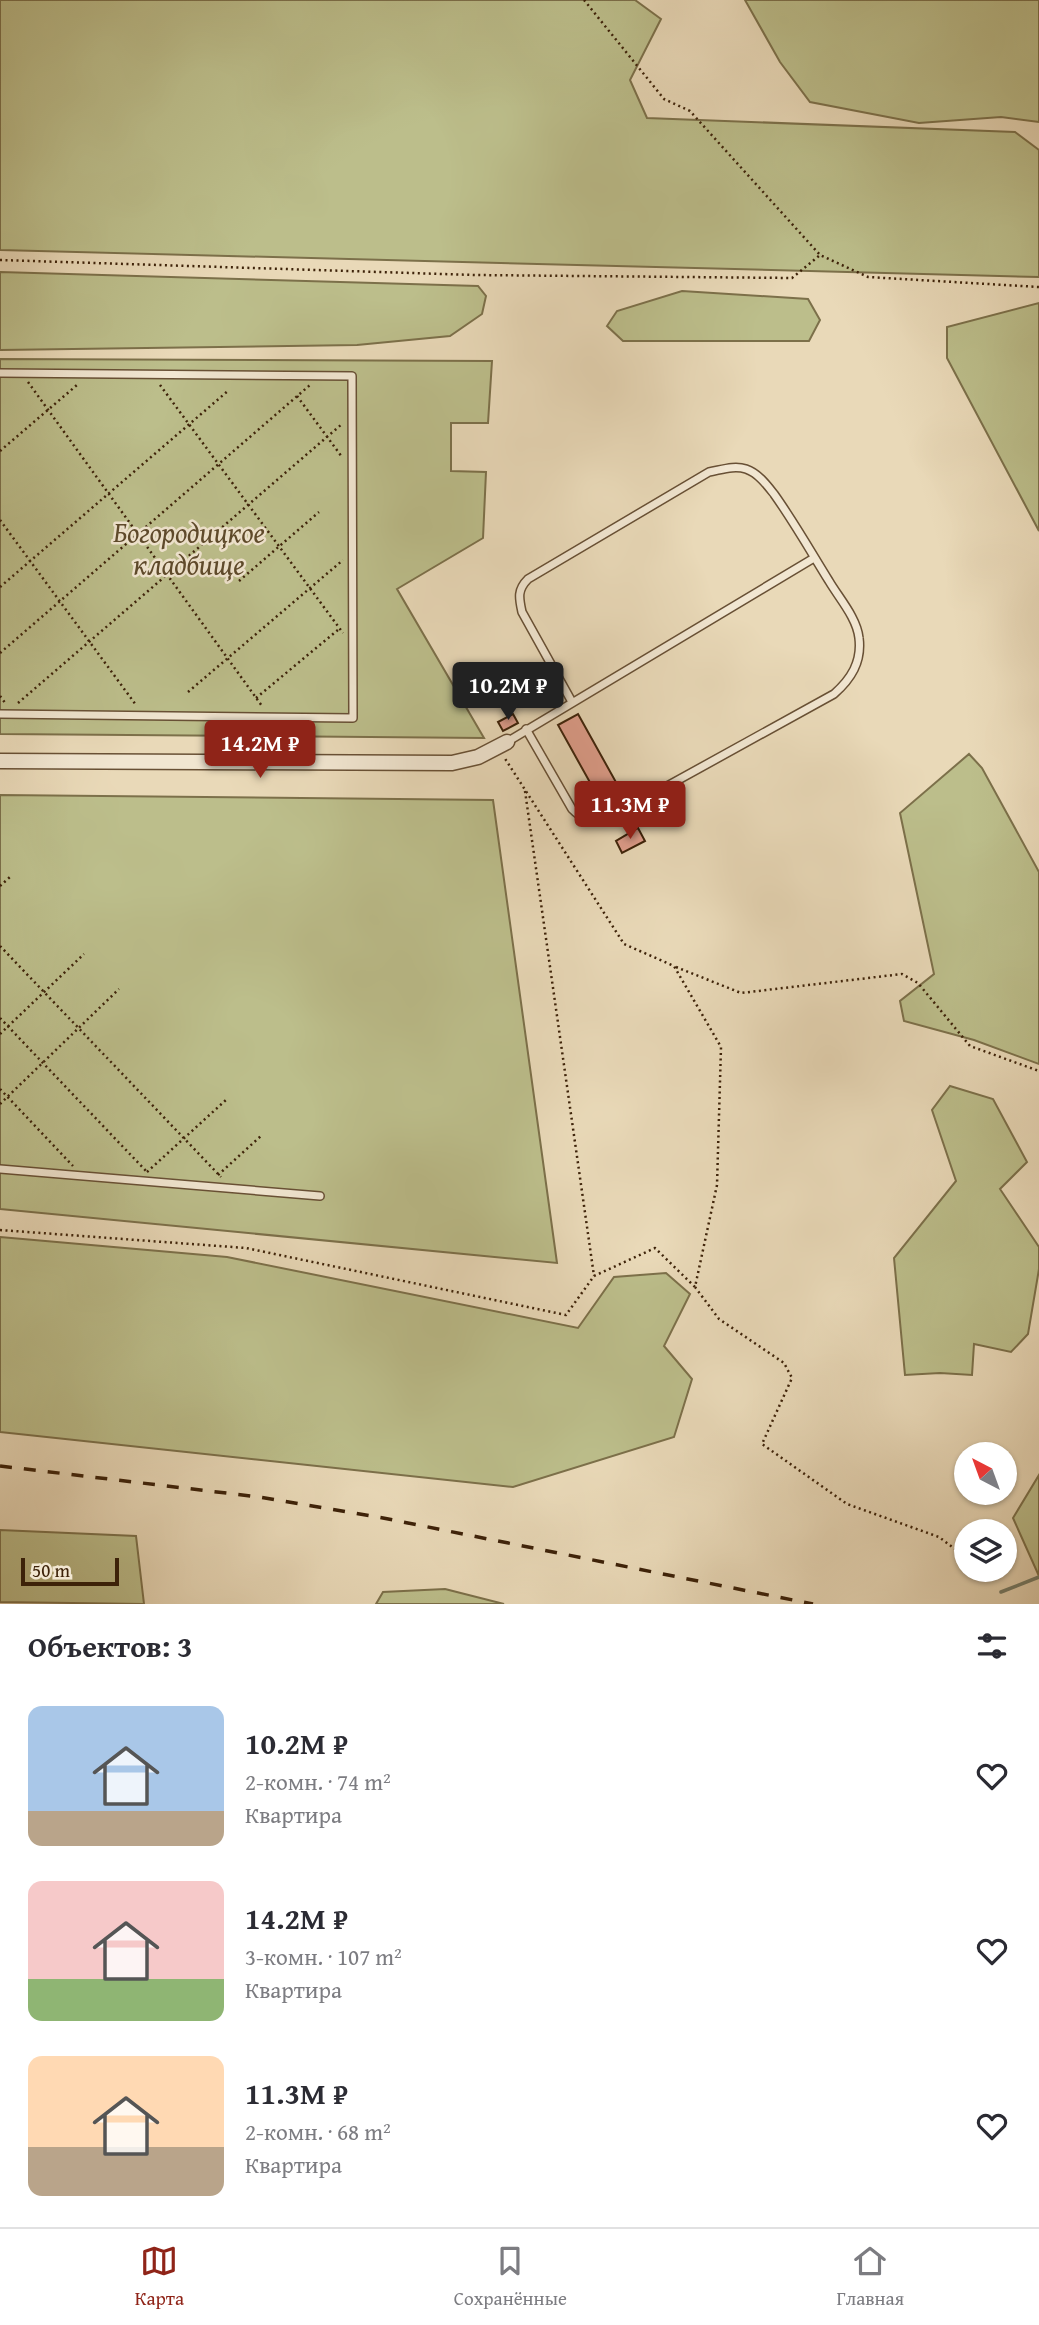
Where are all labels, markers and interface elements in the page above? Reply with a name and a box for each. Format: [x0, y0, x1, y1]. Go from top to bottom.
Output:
park label: Богородицкое кладбище [113, 511, 265, 584]
pin: 10.2M ₽ [443, 662, 573, 722]
text: 10.2M ₽ [468, 668, 548, 701]
pin: 14.2M ₽ [195, 720, 325, 780]
text: 14.2M ₽ [220, 726, 300, 759]
pin: 11.3M ₽ [565, 782, 695, 841]
text: 11.3M ₽ [590, 787, 670, 820]
north arrow [954, 1442, 1017, 1505]
map controls [954, 1442, 1017, 1582]
button: layers [954, 1519, 1017, 1582]
scale bar [21, 1555, 119, 1587]
text: 50 m [32, 1556, 70, 1584]
text: Объектов: 3 [28, 1624, 192, 1668]
icon: filters [973, 1627, 1011, 1665]
text: 10.2M ₽ [245, 1721, 348, 1765]
icon: home [84, 1734, 168, 1818]
icon: heart [973, 1757, 1011, 1795]
text: 2-комн. · 74 m² [245, 1765, 391, 1798]
text: Квартира [245, 1798, 342, 1831]
text: 14.2M ₽ [245, 1896, 348, 1940]
icon: home [84, 1909, 168, 1993]
icon: heart [973, 1932, 1011, 1970]
text: 3-комн. · 107 m² [245, 1940, 402, 1973]
text: Квартира [245, 1973, 342, 2006]
text: 11.3M ₽ [245, 2071, 348, 2115]
icon: home [84, 2084, 168, 2168]
icon: heart [973, 2107, 1011, 2145]
text: 2-комн. · 68 m² [245, 2115, 391, 2148]
text: Квартира [245, 2148, 342, 2181]
tab: Карта [135, 2242, 184, 2312]
tab: Сохранённые [454, 2242, 567, 2312]
tab: Главная [837, 2242, 904, 2312]

